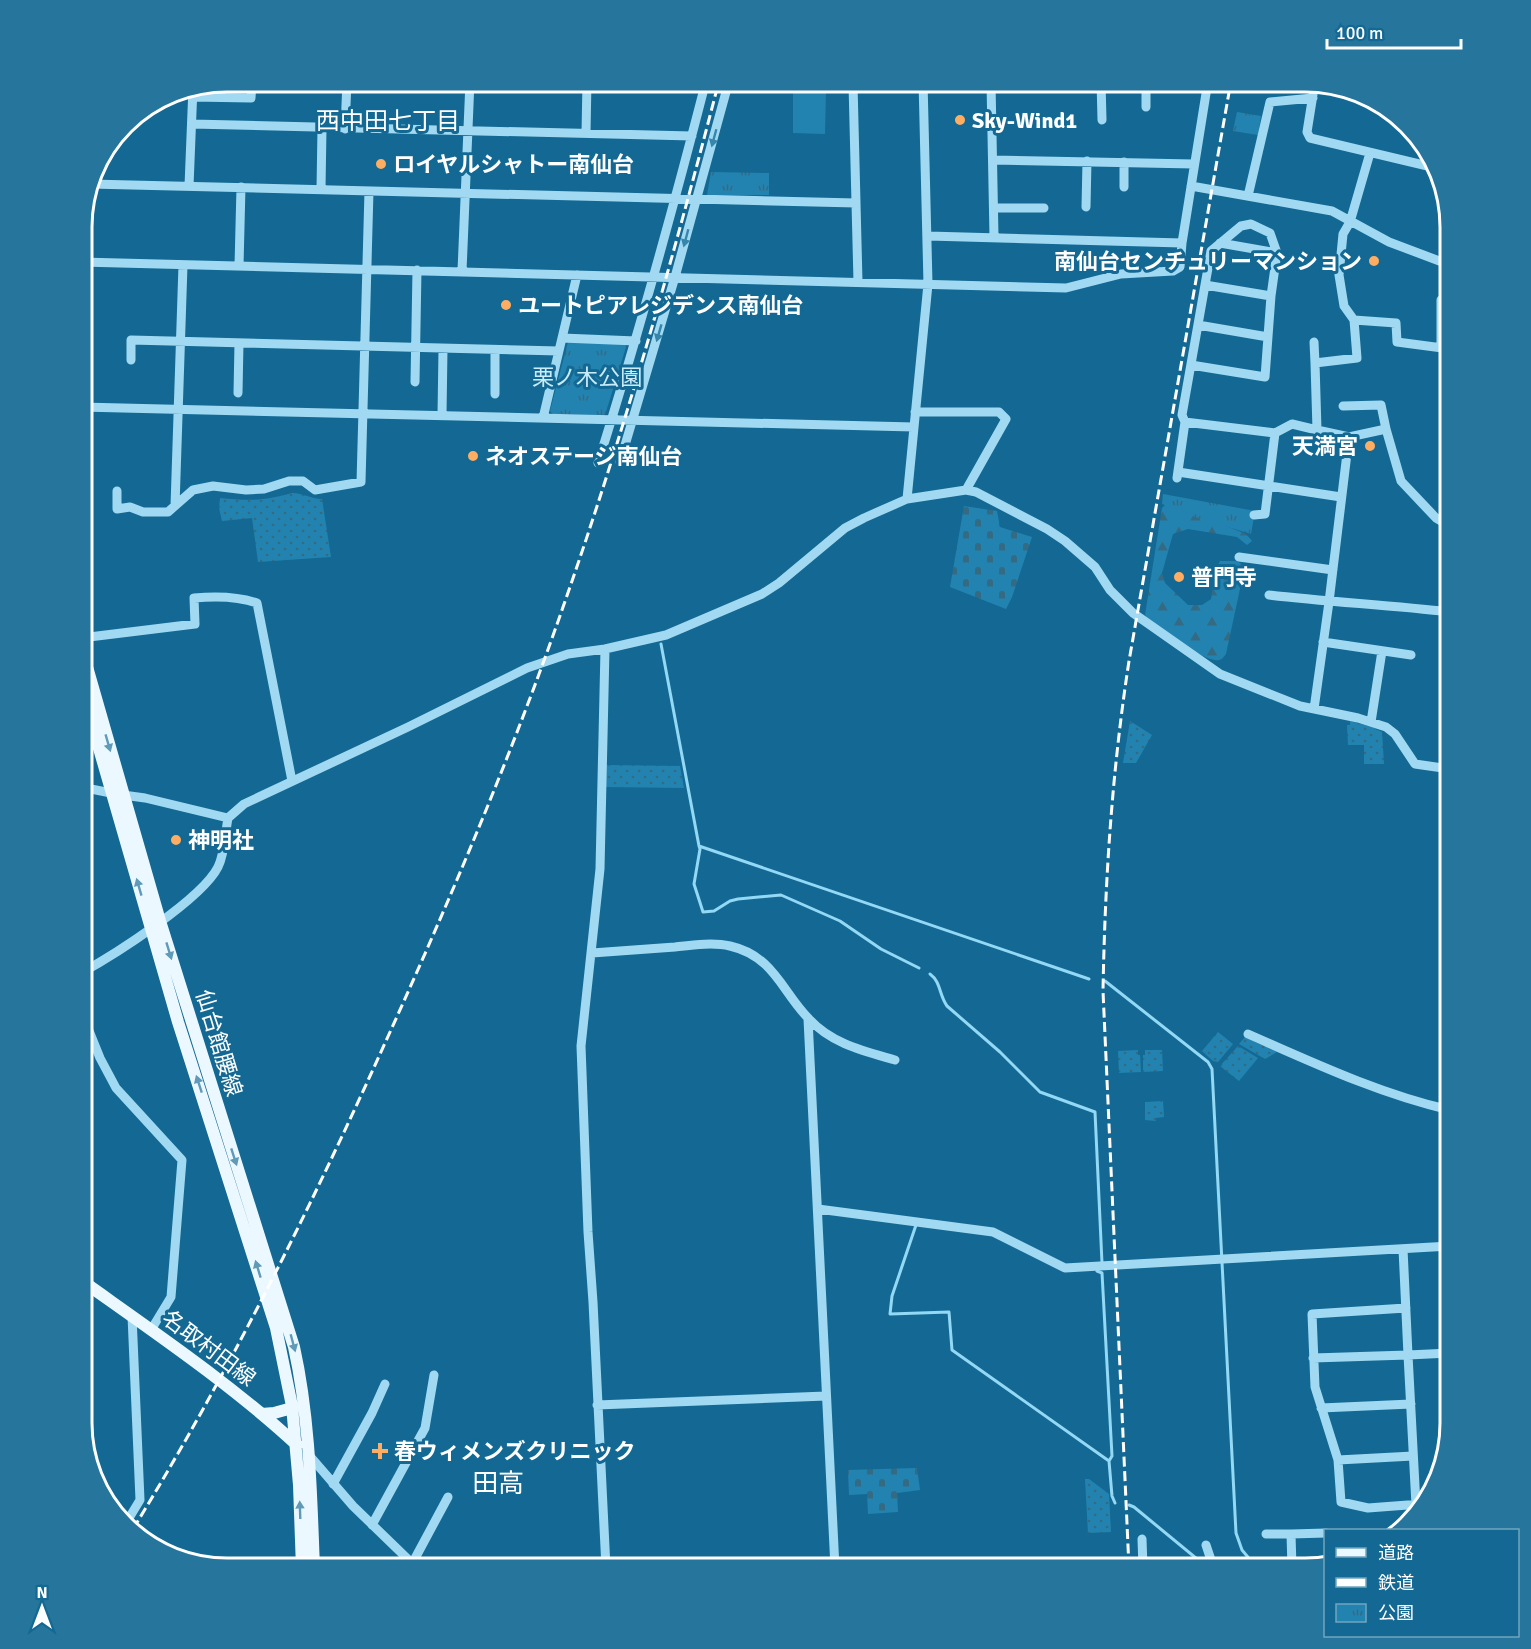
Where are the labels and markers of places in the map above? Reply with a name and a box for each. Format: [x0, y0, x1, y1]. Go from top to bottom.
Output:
place label: Sky-Wind1 [972, 107, 1077, 134]
marker: Sky-Wind1 [953, 113, 967, 127]
place label: ロイヤルシャトー南仙台 [393, 151, 634, 178]
marker: ロイヤルシャトー南仙台 [374, 157, 388, 171]
place label: 南仙台センチュリーマンション [1054, 248, 1362, 275]
marker: 南仙台センチュリーマンション [1367, 254, 1381, 268]
place label: ユートピアレジデンス南仙台 [518, 292, 804, 319]
marker: ユートピアレジデンス南仙台 [499, 298, 513, 312]
place label: 天満宮 [1292, 433, 1358, 460]
marker: 天満宮 [1363, 439, 1377, 453]
place label: ネオステージ南仙台 [485, 443, 683, 470]
marker: ネオステージ南仙台 [466, 449, 480, 463]
place label: 普門寺 [1191, 564, 1257, 591]
marker: 普門寺 [1172, 570, 1186, 584]
place label: 神明社 [188, 827, 254, 854]
marker: 神明社 [169, 833, 183, 847]
place label: 春ウィメンズクリニック [394, 1438, 636, 1465]
marker: 春ウィメンズクリニック [371, 1442, 389, 1460]

